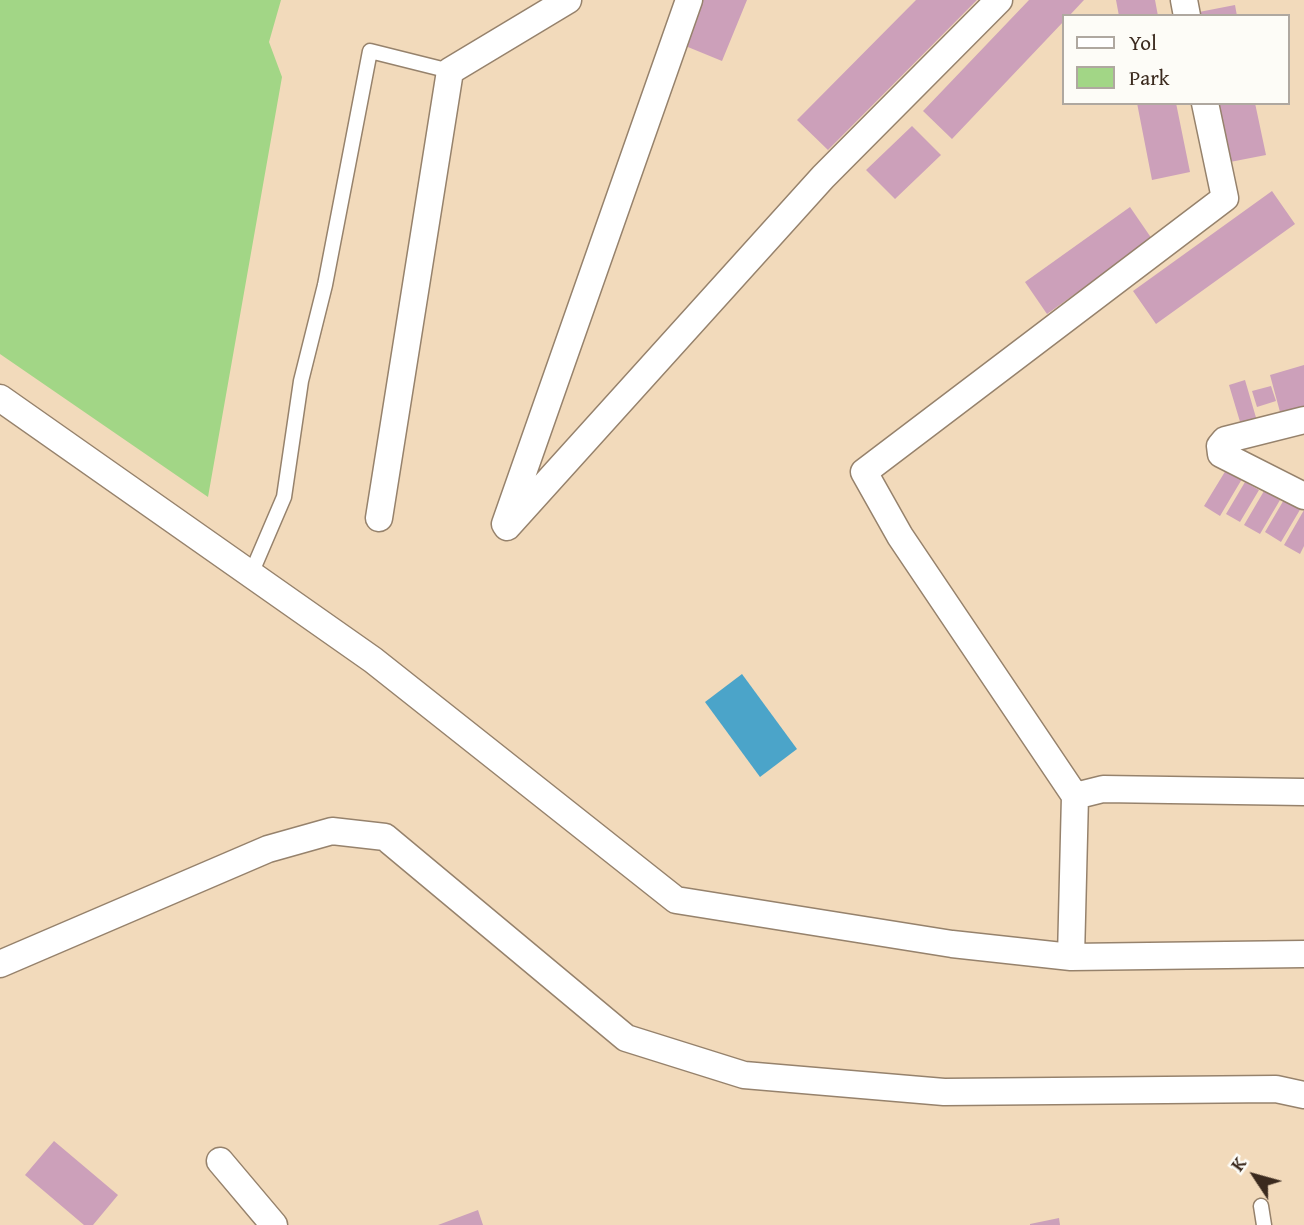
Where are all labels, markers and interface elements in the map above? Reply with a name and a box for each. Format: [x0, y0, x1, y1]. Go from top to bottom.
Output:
legend [1062, 14, 1290, 105]
text: Yol [1129, 27, 1157, 58]
text: Park [1129, 62, 1170, 93]
north arrow [1220, 1141, 1290, 1211]
text: K [1223, 1151, 1253, 1177]

